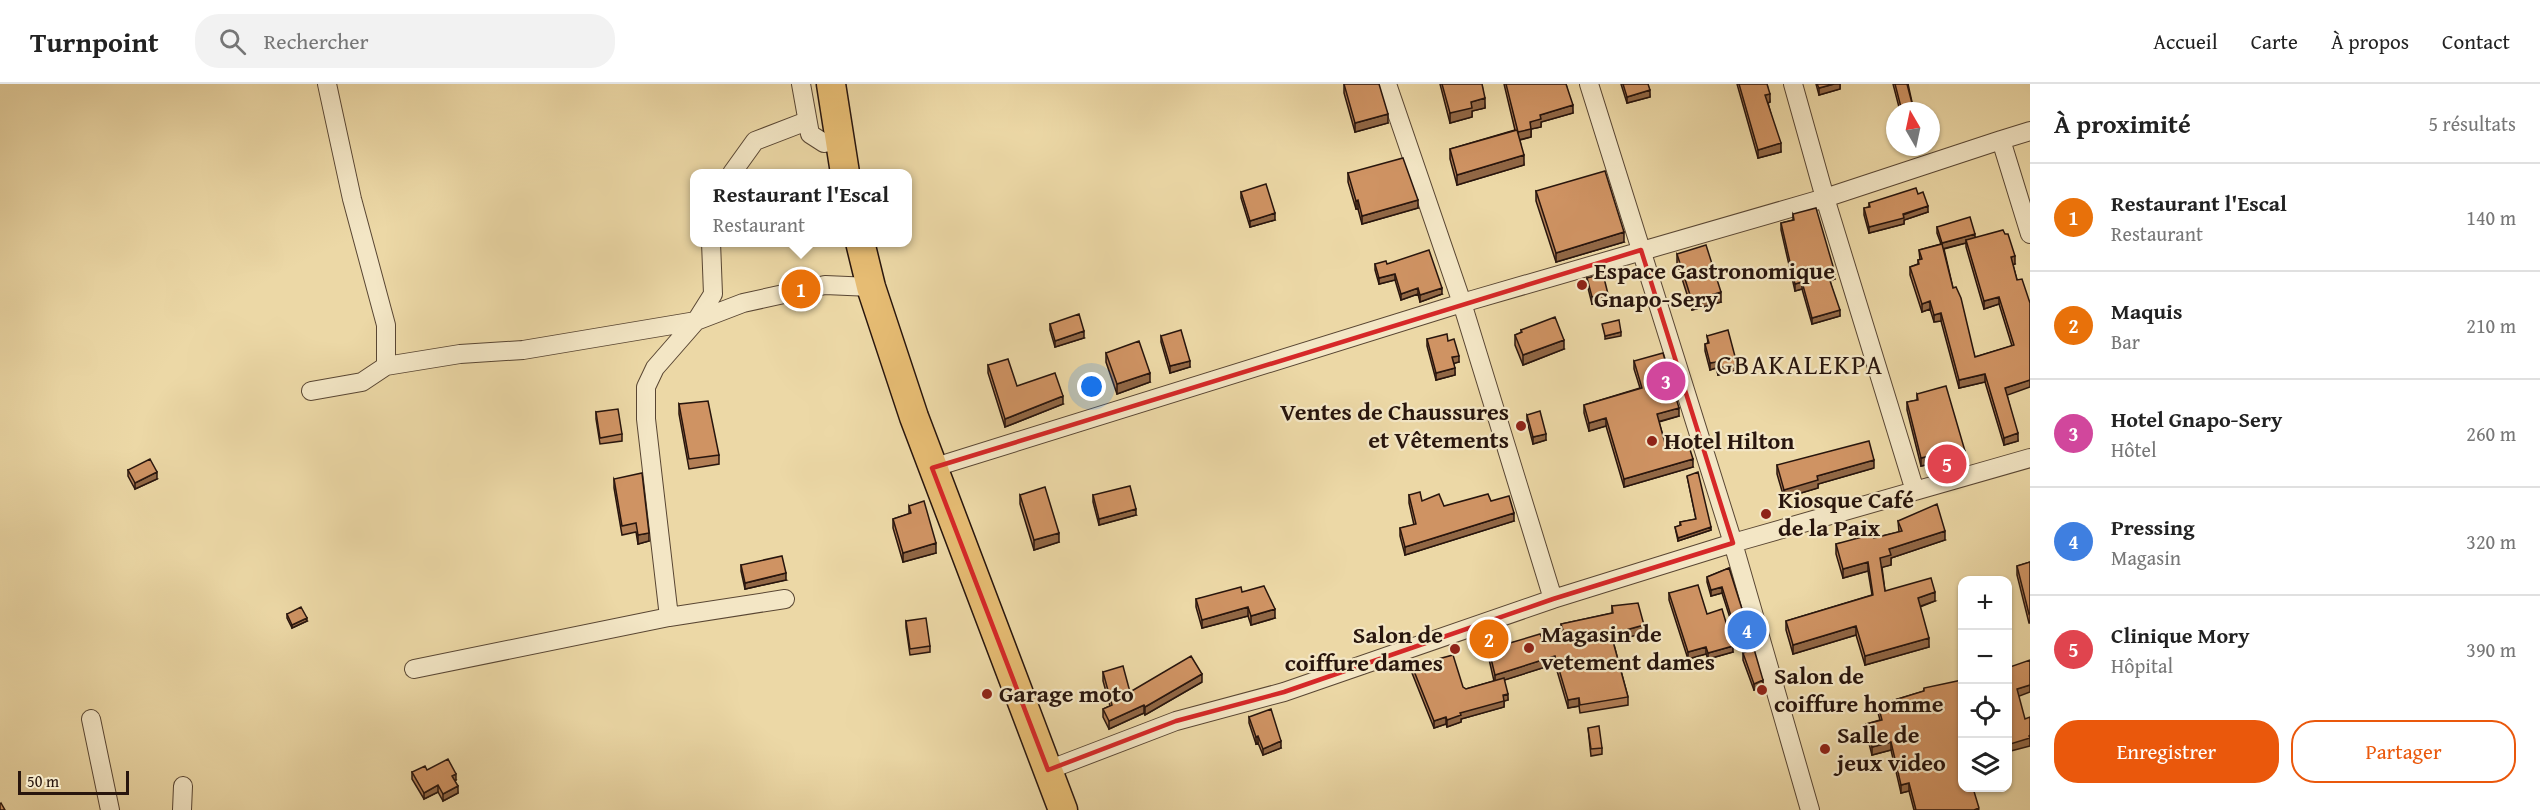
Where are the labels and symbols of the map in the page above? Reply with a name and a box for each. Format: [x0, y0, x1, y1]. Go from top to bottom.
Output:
north arrow [1886, 102, 1940, 156]
place label: Espace Gastronomique Gnapo-Sery [1594, 253, 1835, 316]
pin: 1 [782, 266, 820, 312]
marker: Espace Gastronomique Gnapo-Sery [1575, 278, 1589, 292]
district label: GBAKALEKPA [1716, 344, 1884, 384]
pin: 3 [1646, 358, 1686, 404]
your location [1077, 372, 1106, 401]
place label: Ventes de Chaussures et Vêtements [1280, 394, 1509, 457]
marker: Ventes de Chaussures et Vêtements [1514, 419, 1528, 433]
place label: Hotel Hilton [1664, 423, 1795, 458]
marker: Hotel Hilton [1645, 434, 1659, 448]
pin: 5 [1928, 442, 1966, 487]
place label: Kiosque Café de la Paix [1778, 482, 1914, 545]
marker: Kiosque Café de la Paix [1759, 507, 1773, 521]
pin: 4 [1728, 608, 1766, 652]
pin: 2 [1470, 616, 1508, 662]
place label: Magasin de vetement dames [1541, 616, 1715, 679]
place label: Salon de coiffure dames [1285, 617, 1443, 680]
marker: Magasin de vetement dames [1522, 641, 1536, 655]
marker: Salon de coiffure dames [1448, 642, 1462, 656]
place label: Salon de coiffure homme [1774, 658, 1944, 721]
place label: Garage moto [999, 676, 1134, 711]
marker: Salon de coiffure homme [1755, 683, 1769, 697]
marker: Garage moto [980, 687, 994, 701]
place label: Salle de jeux video [1833, 717, 1946, 780]
marker: Salle de jeux video [1818, 742, 1832, 756]
scale bar [18, 768, 129, 796]

